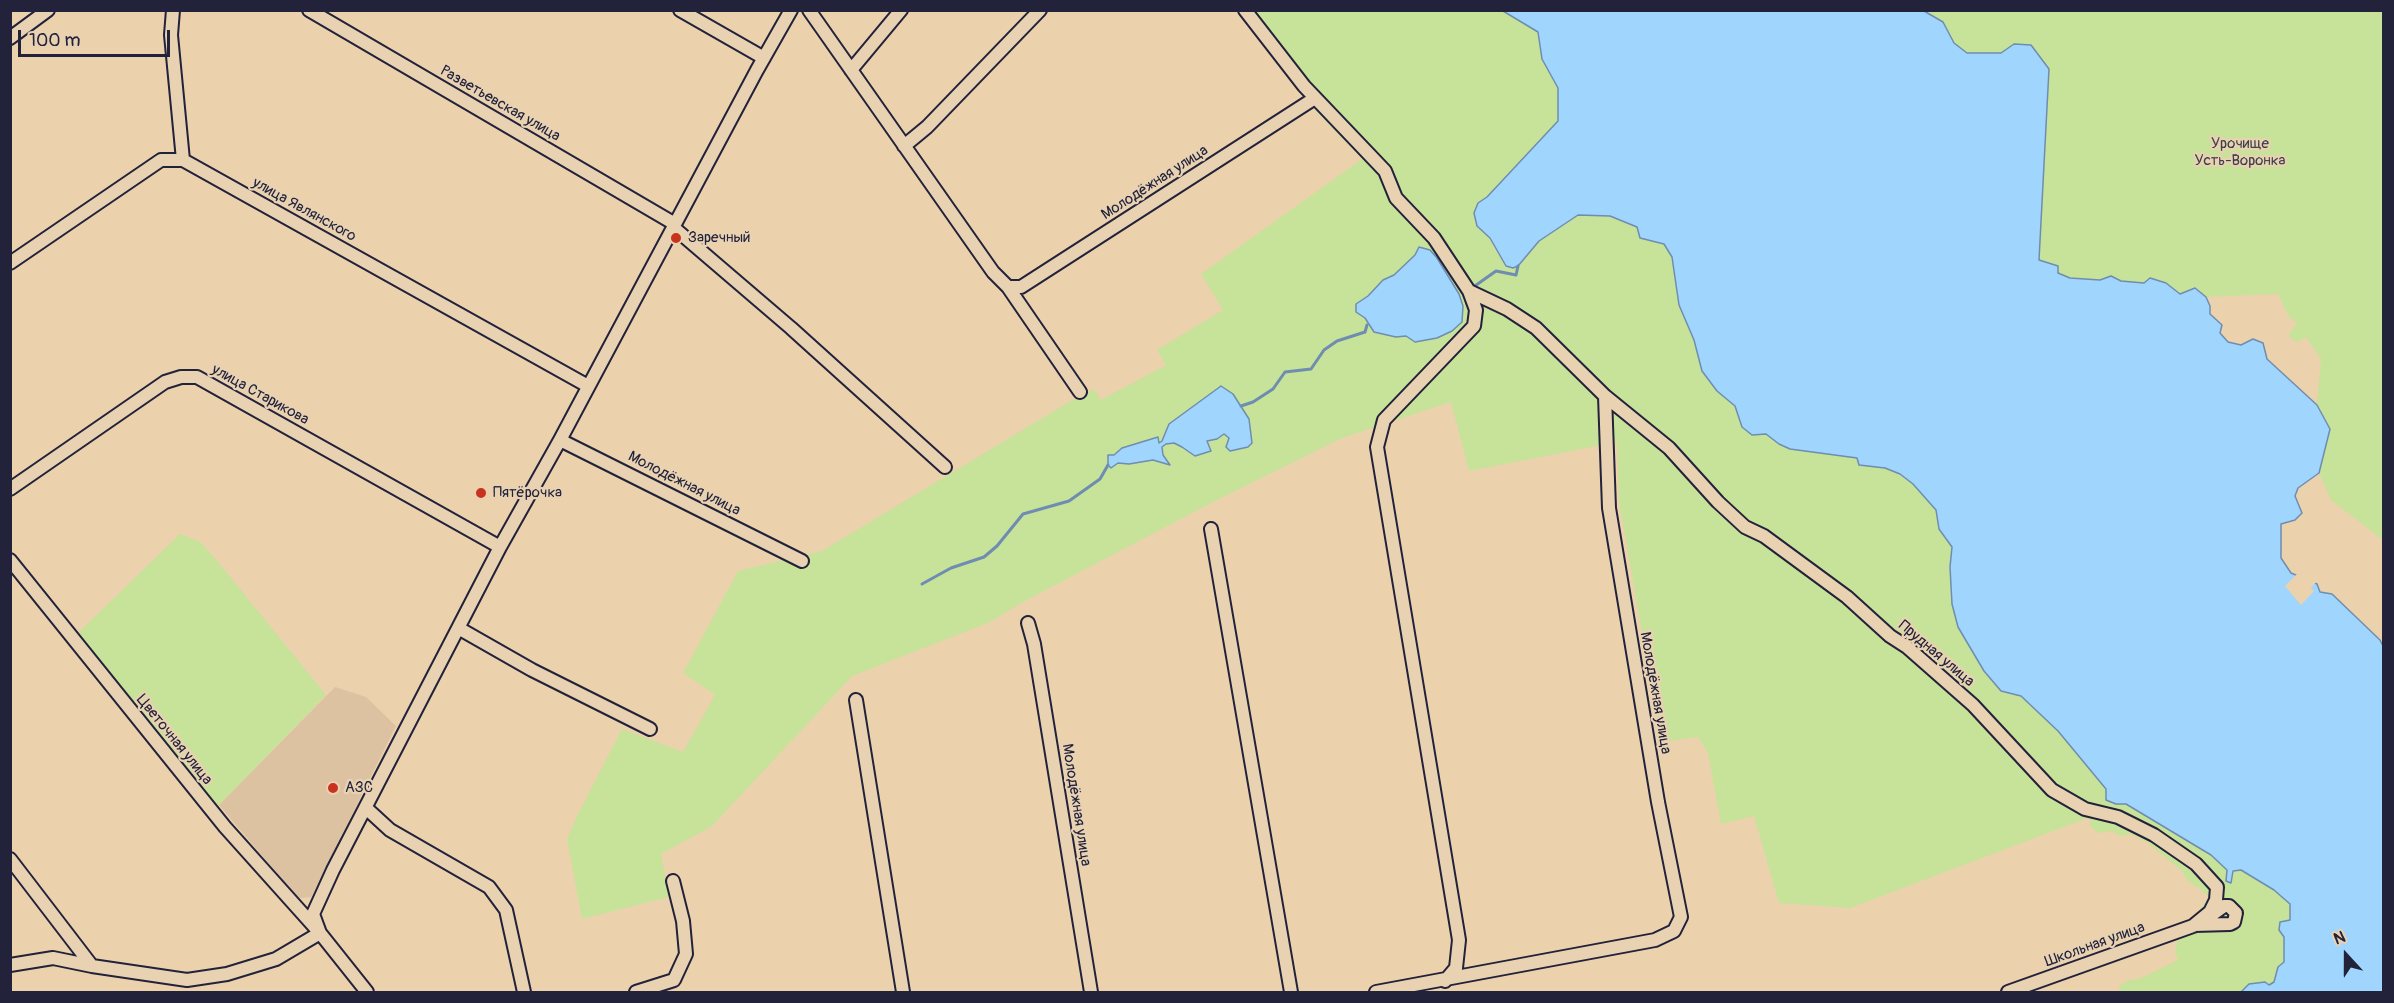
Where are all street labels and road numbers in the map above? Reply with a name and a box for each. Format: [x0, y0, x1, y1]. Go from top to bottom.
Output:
street label: Разветьевская улица [437, 62, 563, 146]
street label: Молодёжная улица [1098, 142, 1212, 224]
street label: улица Являнского [249, 174, 359, 246]
street label: улица Старикова [208, 361, 312, 429]
street label: Молодёжная улица [625, 448, 743, 520]
street label: Прудная улица [1894, 617, 1978, 691]
street label: Молодёжная улица [1635, 631, 1675, 755]
street label: Цветочная улица [132, 691, 216, 789]
street label: Молодёжная улица [1057, 743, 1095, 867]
street label: Школьная улица [2043, 919, 2147, 971]

